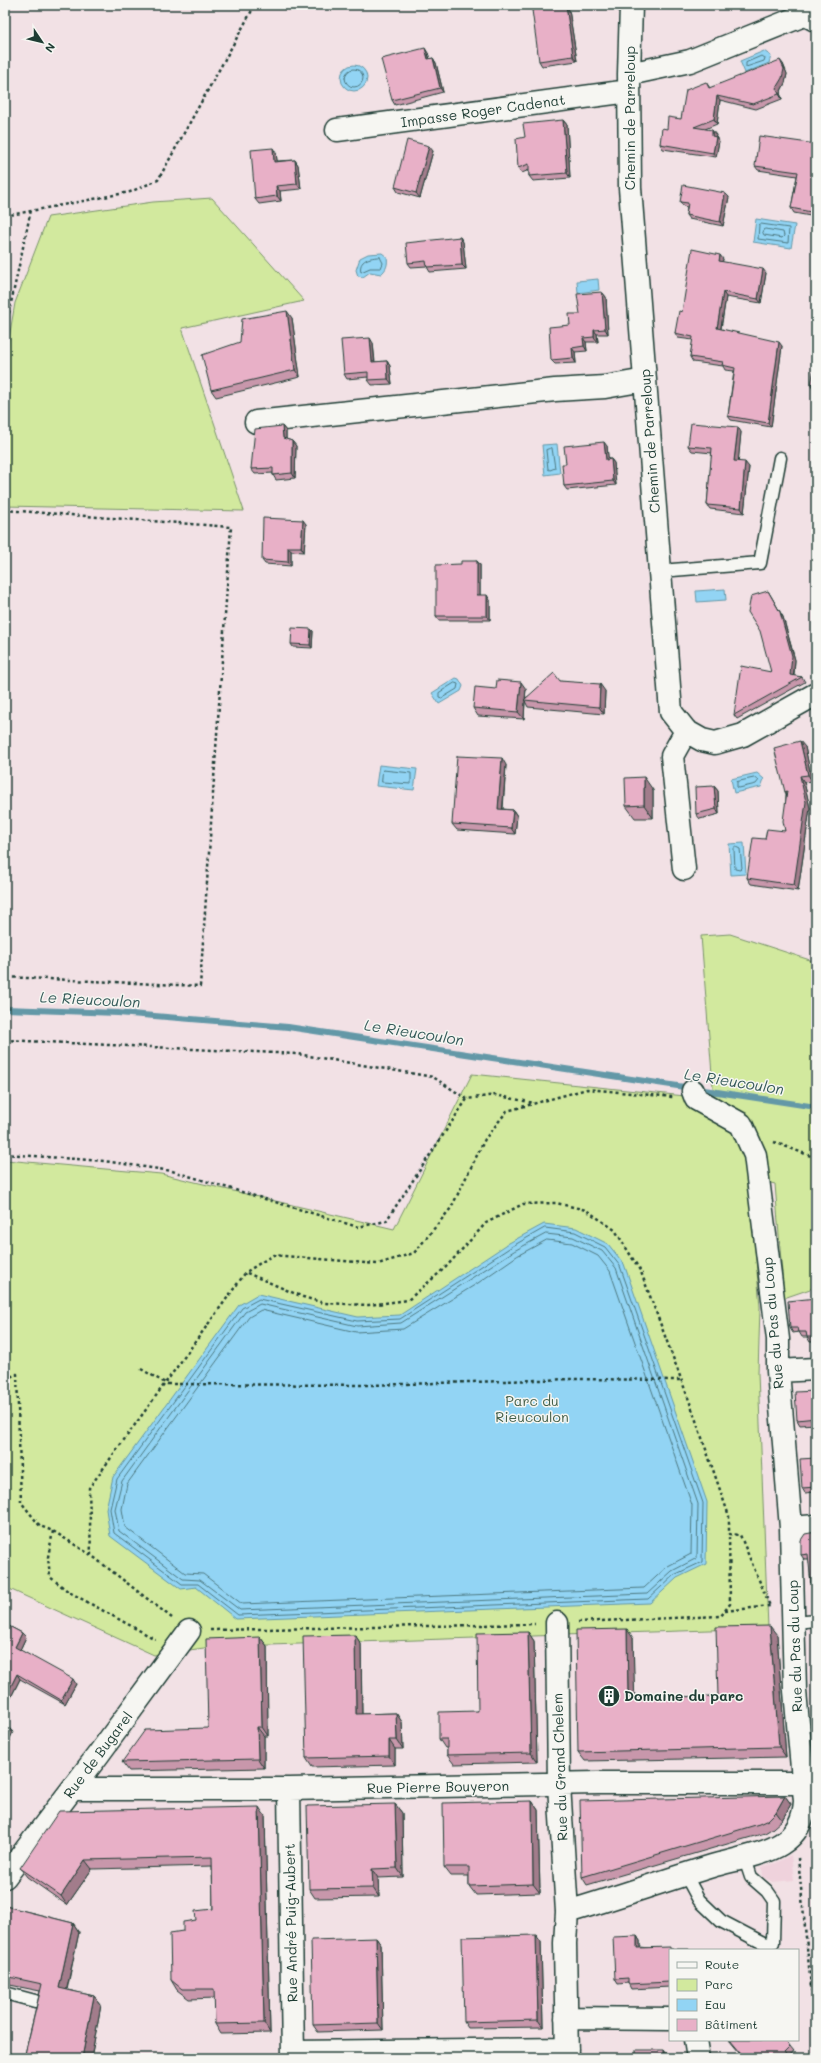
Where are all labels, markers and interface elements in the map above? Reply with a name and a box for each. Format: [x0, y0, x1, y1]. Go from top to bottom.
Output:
north arrow [22, 22, 62, 62]
text: N [42, 40, 59, 56]
street label: Chemin de Parreloup [620, 46, 639, 190]
street label: Impasse Roger Cadenat [399, 90, 566, 131]
street label: Chemin de Parreloup [635, 368, 664, 514]
water label: Le Rieucoulon [39, 986, 141, 1012]
water label: Le Rieucoulon [363, 1014, 465, 1050]
water label: Le Rieucoulon [683, 1063, 785, 1099]
street label: Rue du Pas du Loup [757, 1256, 788, 1390]
park label: Parc du Rieucoulon [495, 1391, 569, 1426]
street label: Rue du Pas du Loup [783, 1580, 806, 1712]
building icon: Domaine du parc [596, 1683, 622, 1709]
place label: Domaine du parc [624, 1686, 743, 1705]
street label: Rue du Grand Chelem [547, 1693, 572, 1841]
street label: Rue de Bugarel [59, 1707, 137, 1802]
street label: Rue Pierre Bouyeron [367, 1776, 509, 1797]
street label: Rue André Puig-Aubert [280, 1843, 301, 2003]
legend [669, 1949, 799, 2041]
text: Route [705, 1956, 739, 1972]
text: Parc [705, 1976, 733, 1992]
text: Eau [705, 1996, 726, 2012]
text: Bâtiment [705, 2016, 758, 2032]

